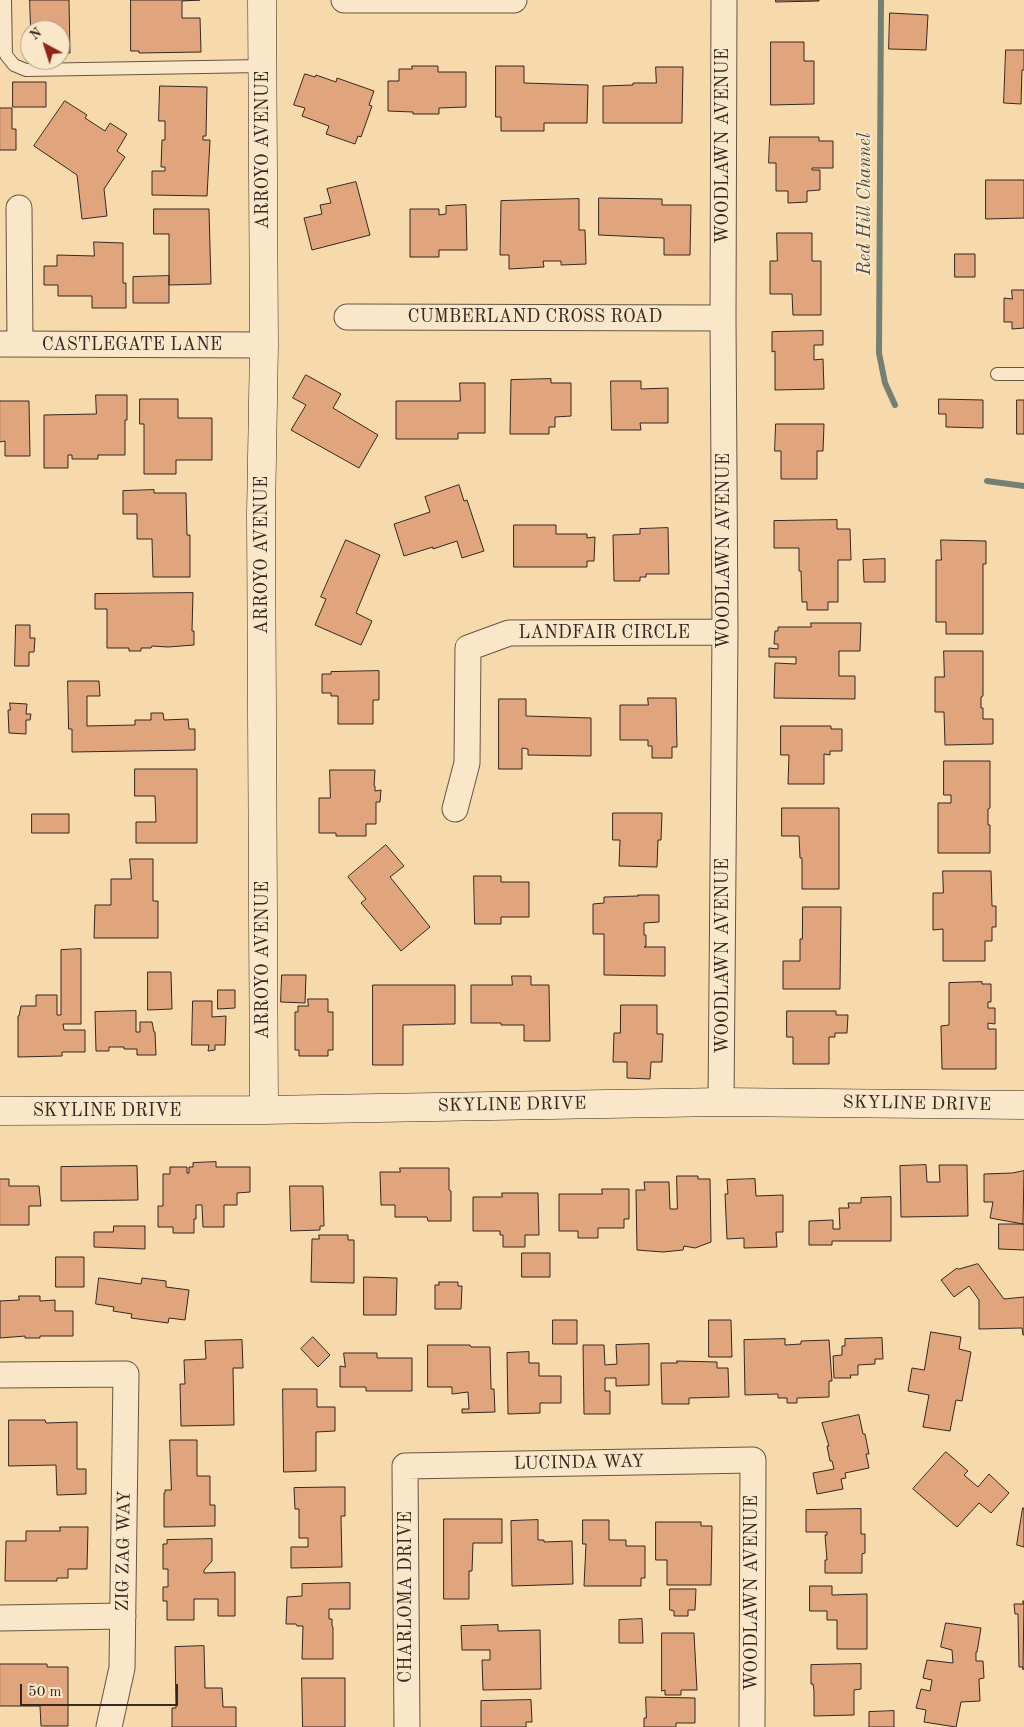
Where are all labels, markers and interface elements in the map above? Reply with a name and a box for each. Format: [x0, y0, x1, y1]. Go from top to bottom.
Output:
north arrow [20, 20, 70, 70]
text: N [27, 25, 45, 43]
street label: WOODLAWN AVENUE [712, 48, 734, 244]
street label: ARROYO AVENUE [252, 71, 274, 229]
water label: Red Hill Channel [854, 133, 876, 275]
street label: CUMBERLAND CROSS ROAD [408, 306, 662, 328]
street label: CASTLEGATE LANE [42, 334, 222, 356]
street label: WOODLAWN AVENUE [713, 453, 735, 649]
street label: ARROYO AVENUE [251, 476, 273, 634]
street label: LANDFAIR CIRCLE [518, 622, 690, 644]
street label: WOODLAWN AVENUE [712, 858, 734, 1054]
street label: ARROYO AVENUE [252, 881, 274, 1039]
street label: SKYLINE DRIVE [842, 1092, 992, 1116]
street label: SKYLINE DRIVE [437, 1093, 587, 1117]
street label: SKYLINE DRIVE [33, 1100, 181, 1122]
street label: LUCINDA WAY [514, 1451, 644, 1475]
street label: ZIG ZAG WAY [112, 1490, 136, 1612]
street label: WOODLAWN AVENUE [741, 1495, 763, 1691]
street label: CHARLOMA DRIVE [395, 1511, 417, 1683]
scale bar [22, 1674, 180, 1706]
text: 50 m [28, 1685, 62, 1700]

